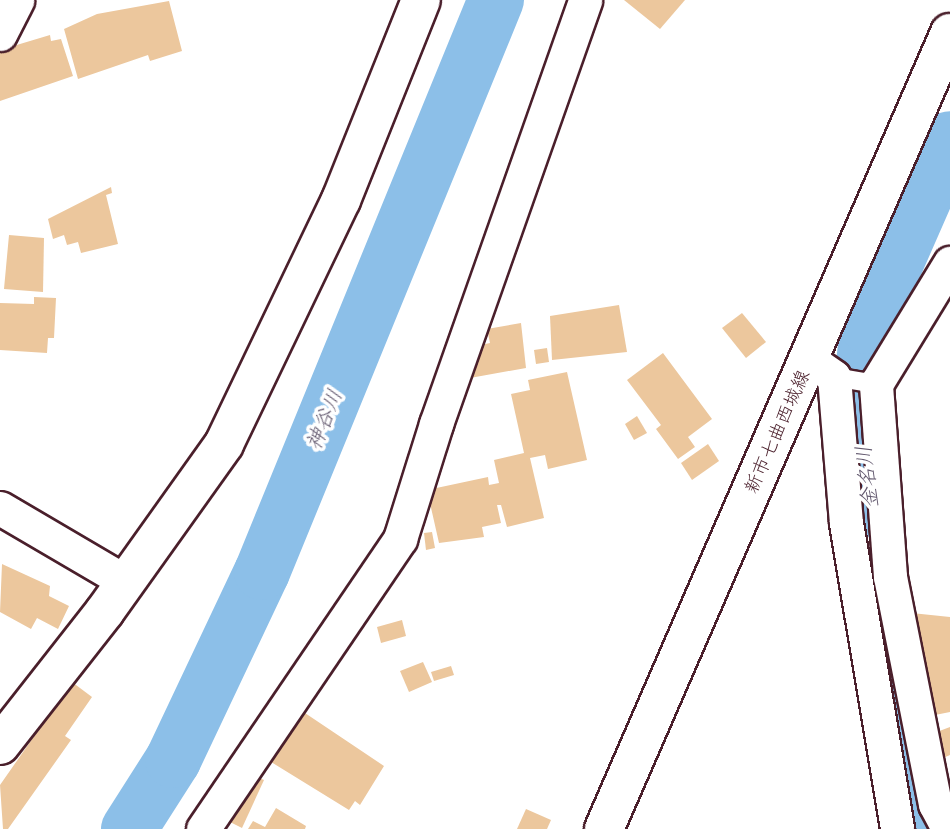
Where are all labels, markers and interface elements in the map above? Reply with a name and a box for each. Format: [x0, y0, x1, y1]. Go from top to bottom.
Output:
street label: 新市七曲西城線 [741, 367, 815, 497]
water label: 神谷川 [302, 386, 348, 454]
water label: 金名川 [852, 444, 884, 510]

